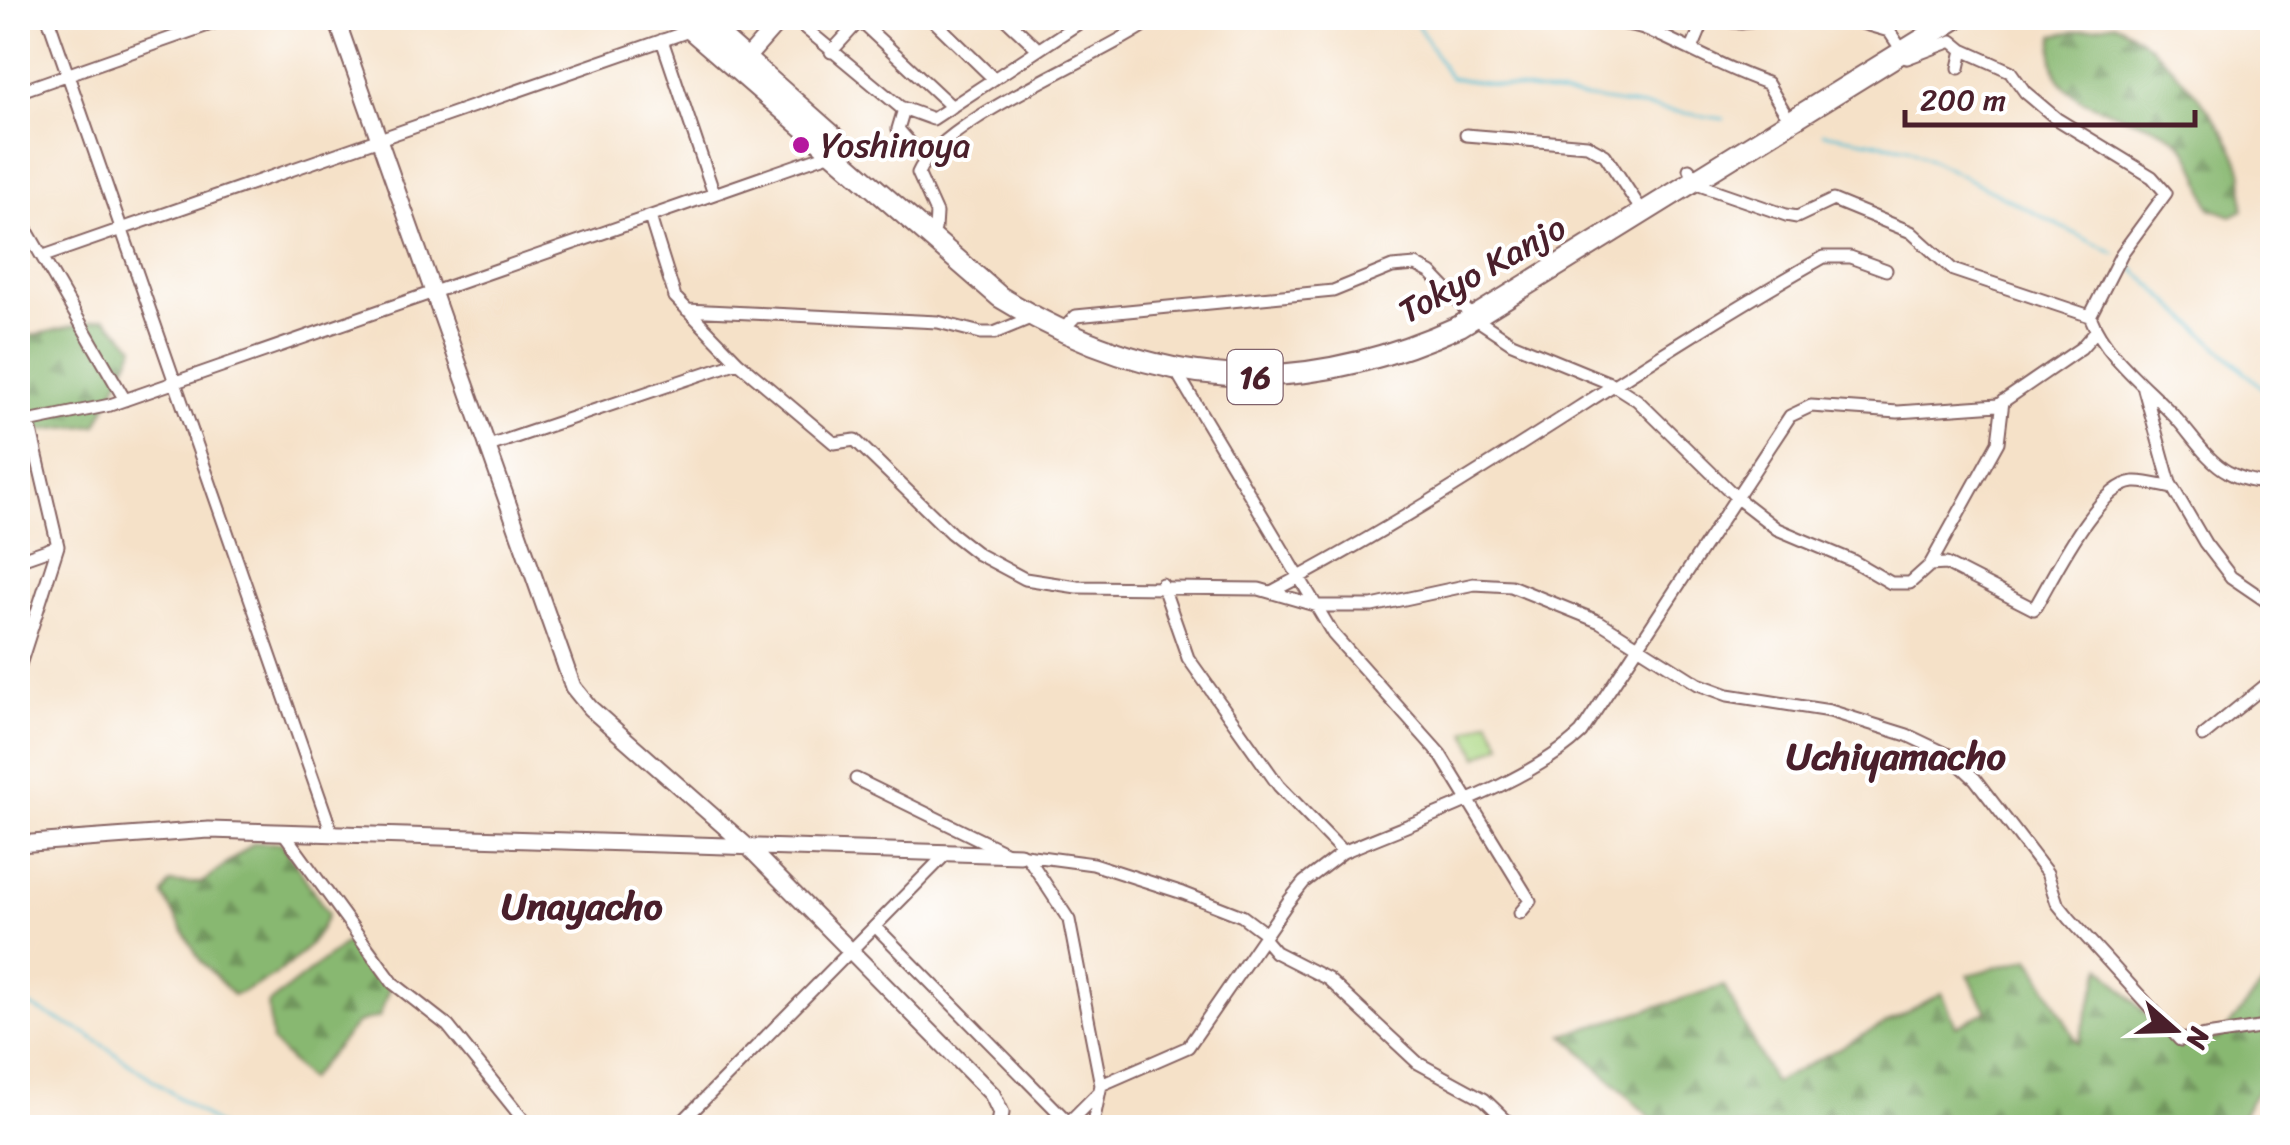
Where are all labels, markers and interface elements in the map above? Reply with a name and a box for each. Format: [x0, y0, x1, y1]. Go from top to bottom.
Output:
scale bar [1905, 65, 2195, 127]
text: 200 m [1920, 73, 2006, 127]
place label: Yoshinoya [821, 114, 971, 176]
marker: Yoshinoya [790, 134, 812, 156]
street label: Tokyo Kanjo [1386, 197, 1578, 341]
road number: 16 [1228, 350, 1282, 404]
district label: Uchiyamacho [1786, 723, 2006, 790]
district label: Unayacho [501, 873, 663, 940]
north arrow [2125, 980, 2225, 1080]
text: N [2171, 1020, 2225, 1056]

